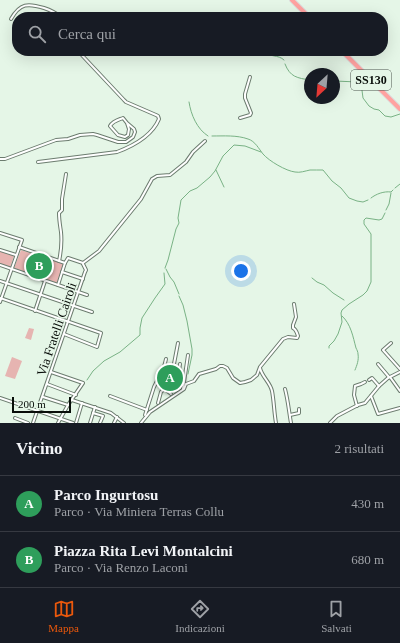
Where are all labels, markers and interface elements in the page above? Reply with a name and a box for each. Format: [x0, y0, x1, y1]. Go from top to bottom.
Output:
search box [12, 12, 388, 56]
icon: search [26, 23, 48, 45]
text: Cerca qui [58, 26, 116, 42]
north arrow [304, 68, 340, 104]
road number: SS130 [351, 70, 391, 90]
pin: B [26, 251, 52, 281]
your location [231, 261, 251, 281]
street label: Via Fratelli Cairoli [33, 280, 80, 378]
pin: A [157, 363, 183, 393]
scale bar [12, 395, 71, 414]
text: 200 m [18, 398, 46, 410]
text: Vicino [16, 439, 63, 458]
text: 2 risultati [335, 441, 384, 456]
text: Parco Ingurtosu [54, 487, 158, 503]
text: A [24, 496, 34, 511]
text: 430 m [351, 496, 384, 511]
text: Parco · Via Miniera Terras Collu [54, 504, 224, 519]
text: Piazza Rita Levi Montalcini [54, 543, 233, 559]
text: B [25, 552, 33, 567]
text: 680 m [351, 552, 384, 567]
text: Parco · Via Renzo Laconi [54, 560, 188, 575]
tab: Mappa [48, 598, 79, 634]
tab: Indicazioni [175, 598, 225, 634]
tab: Salvati [321, 598, 352, 634]

